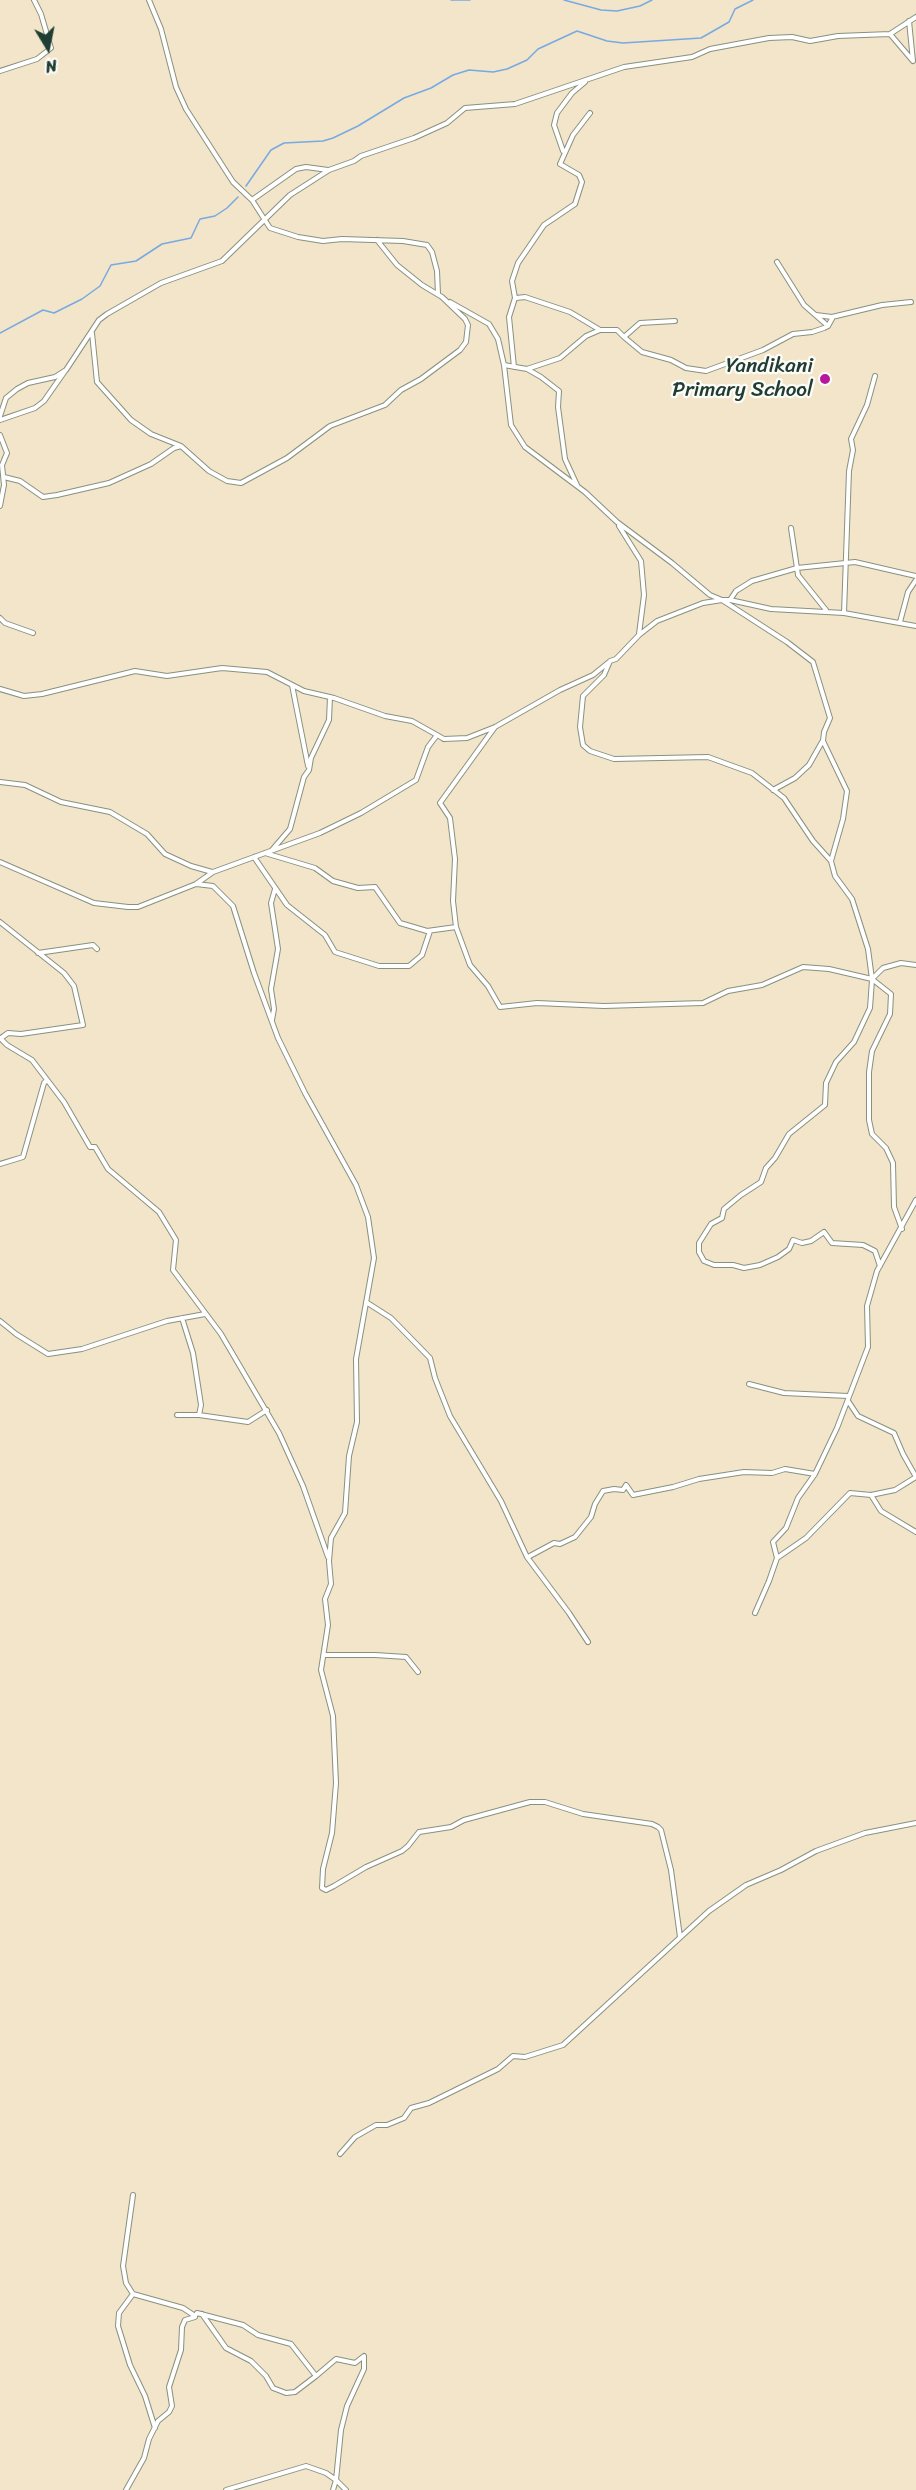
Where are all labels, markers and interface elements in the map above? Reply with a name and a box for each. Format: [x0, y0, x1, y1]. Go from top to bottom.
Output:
north arrow [18, 18, 78, 78]
text: N [43, 51, 59, 81]
place label: Yandikani Primary School [672, 354, 813, 404]
marker: Yandikani Primary School [818, 372, 832, 386]

